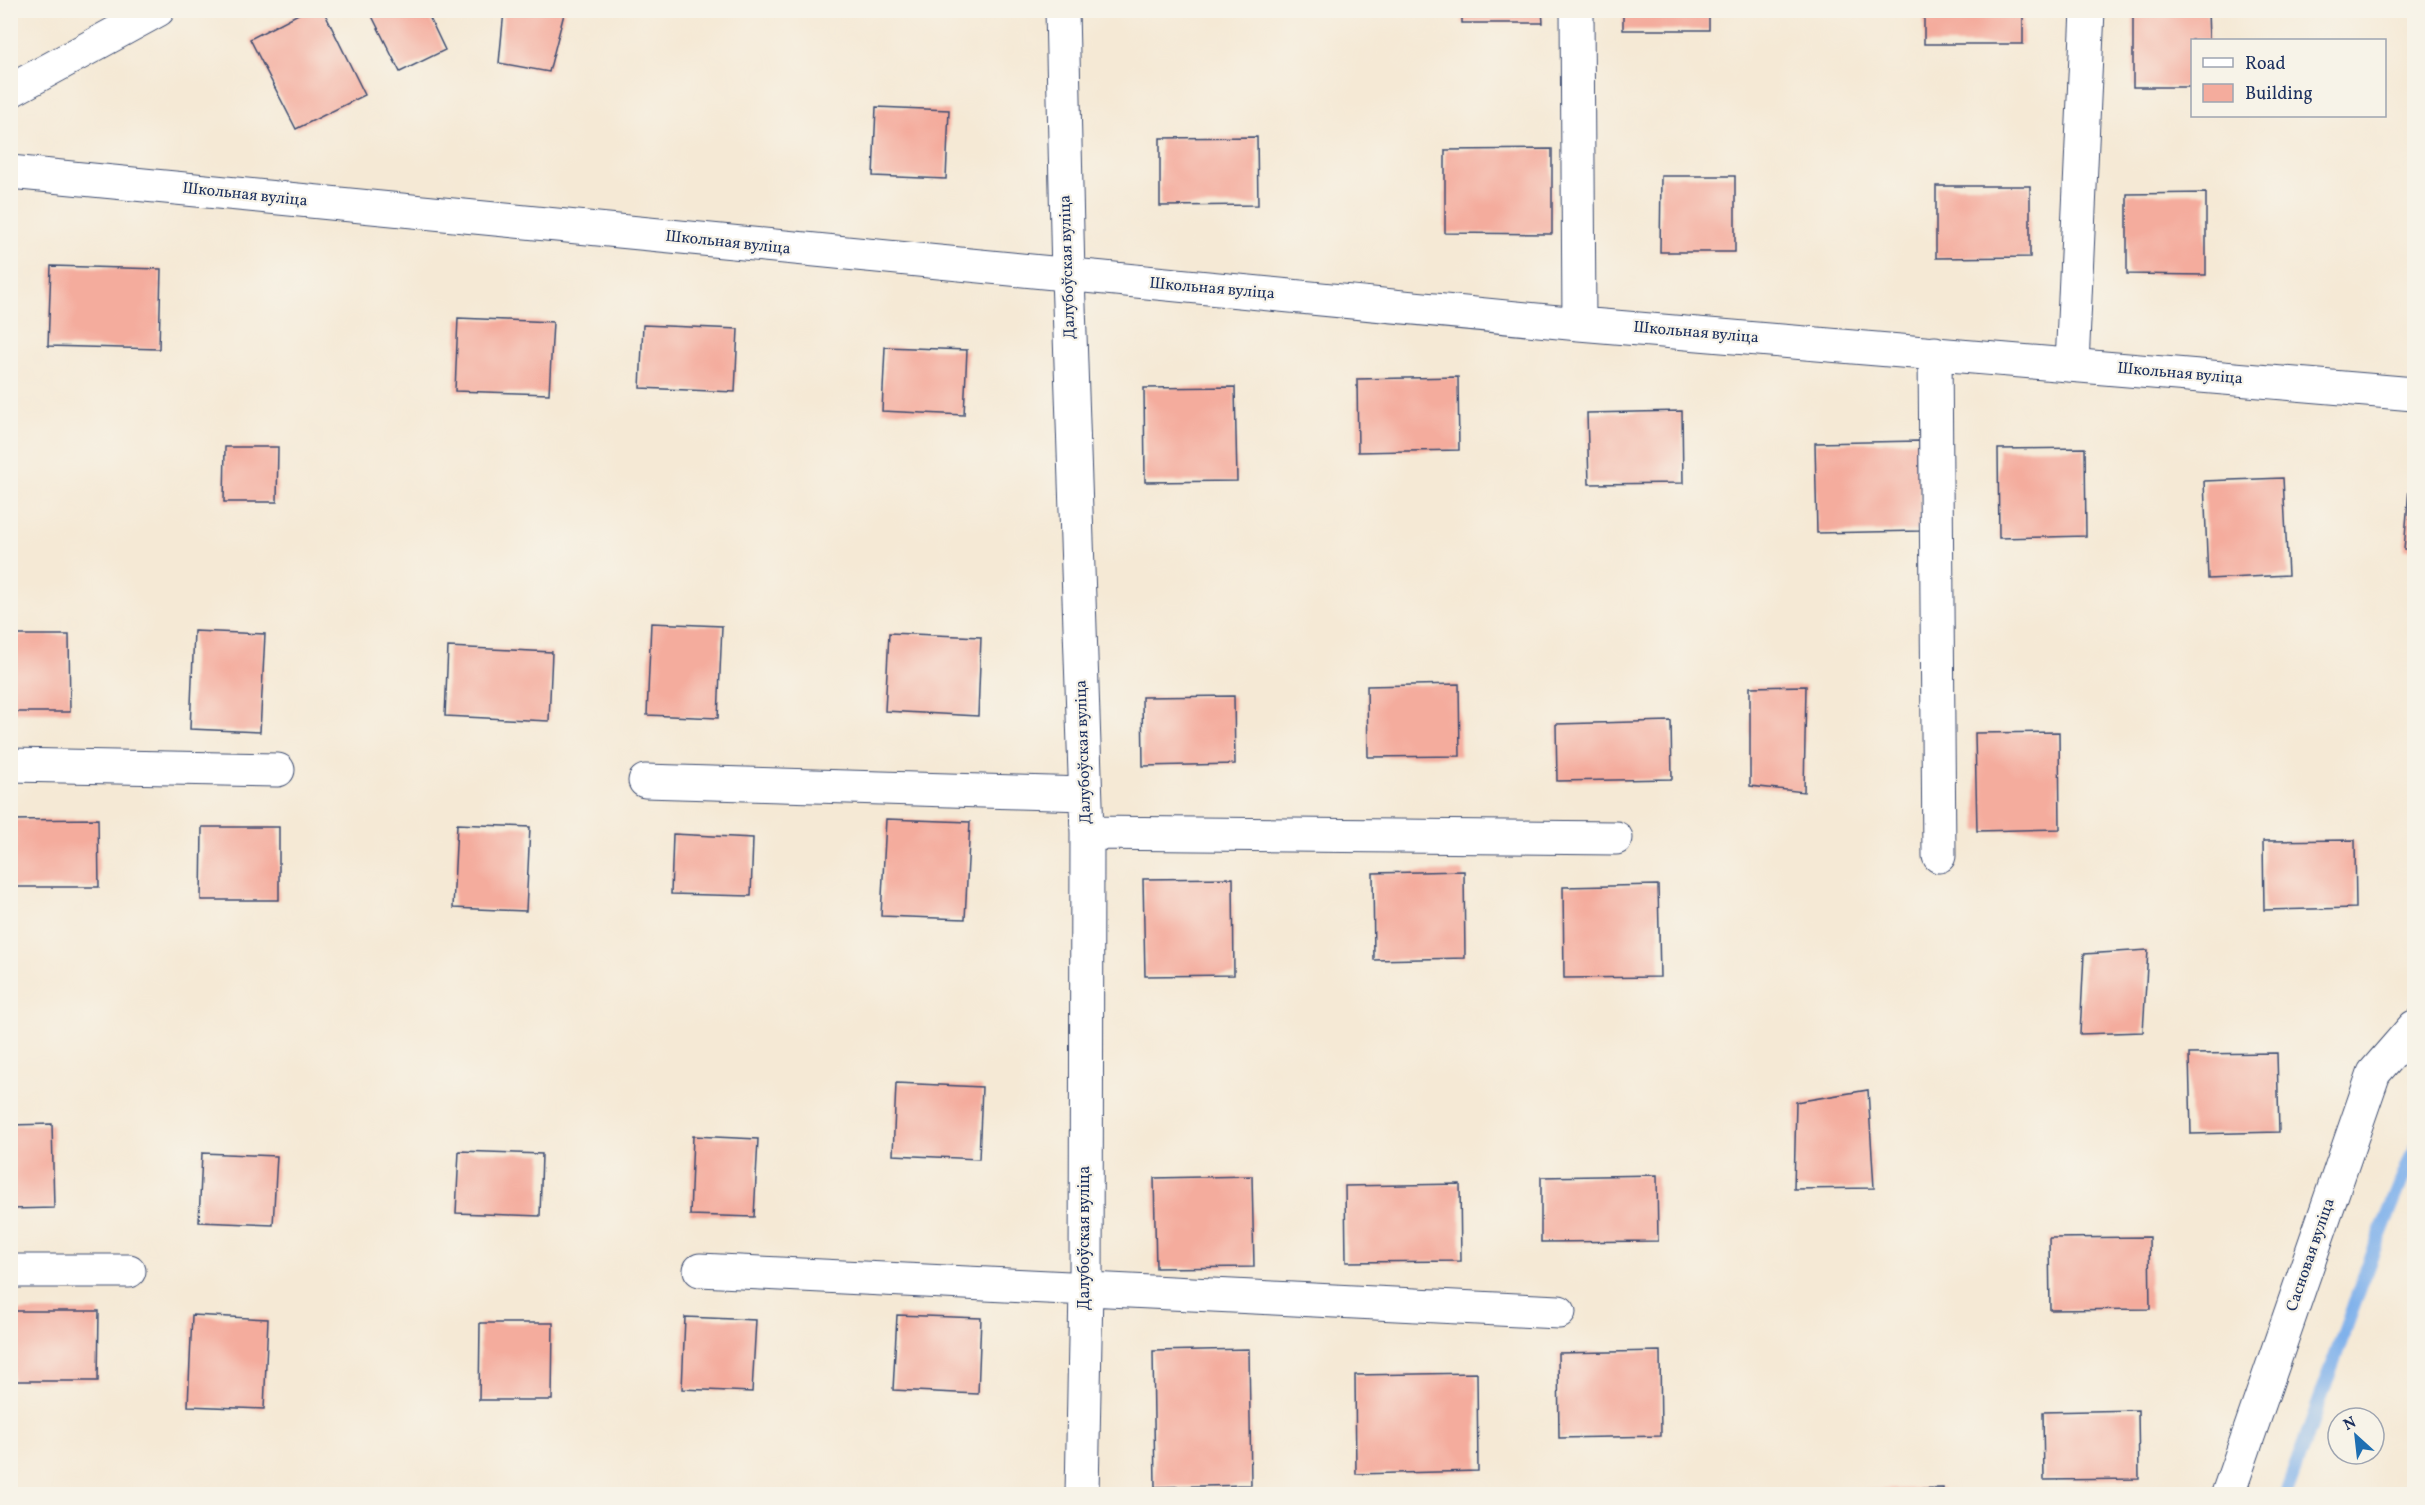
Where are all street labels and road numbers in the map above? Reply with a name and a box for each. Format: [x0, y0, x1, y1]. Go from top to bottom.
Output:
street label: Школьная вуліца [181, 177, 309, 213]
street label: Далубоўская вуліца [1054, 194, 1082, 340]
street label: Школьная вуліца [664, 225, 792, 261]
street label: Школьная вуліца [1148, 273, 1276, 305]
street label: Школьная вуліца [1632, 317, 1760, 349]
street label: Школьная вуліца [2116, 358, 2244, 390]
street label: Далубоўская вуліца [1070, 679, 1098, 825]
street label: Далубоўская вуліца [1074, 1166, 1096, 1310]
street label: Сасновая вуліца [2281, 1195, 2341, 1315]

